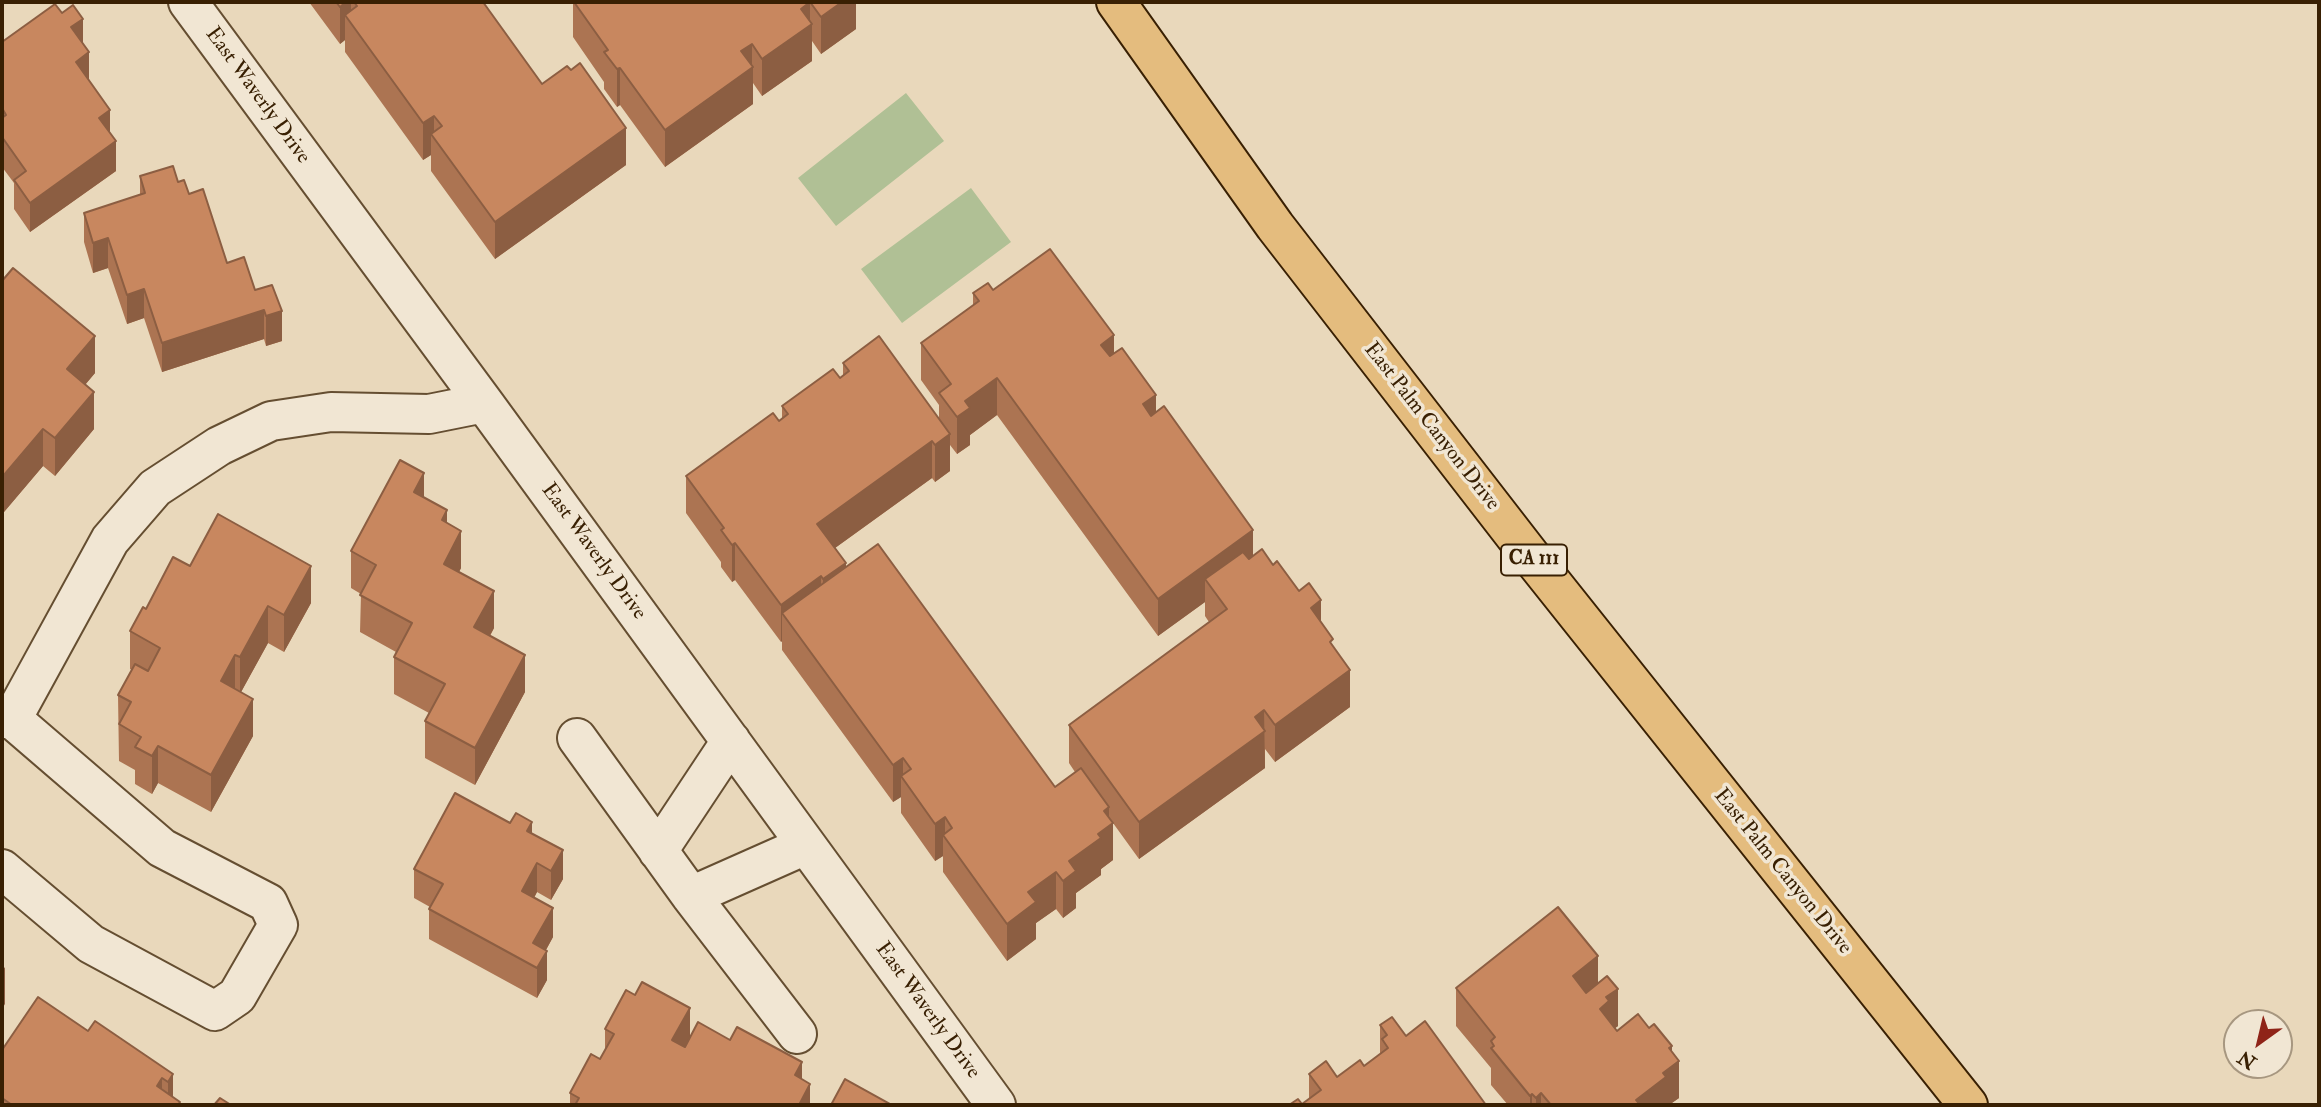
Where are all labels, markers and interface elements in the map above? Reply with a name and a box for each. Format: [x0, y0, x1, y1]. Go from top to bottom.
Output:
street label: East Waverly Drive [199, 23, 315, 169]
street label: East Palm Canyon Drive [1358, 338, 1504, 516]
street label: East Waverly Drive [535, 479, 651, 625]
road number: CA 111 [1501, 544, 1567, 576]
street label: East Palm Canyon Drive [1707, 784, 1857, 960]
street label: East Waverly Drive [869, 938, 985, 1084]
north arrow [2223, 1009, 2293, 1079]
text: N [2234, 1045, 2261, 1074]

